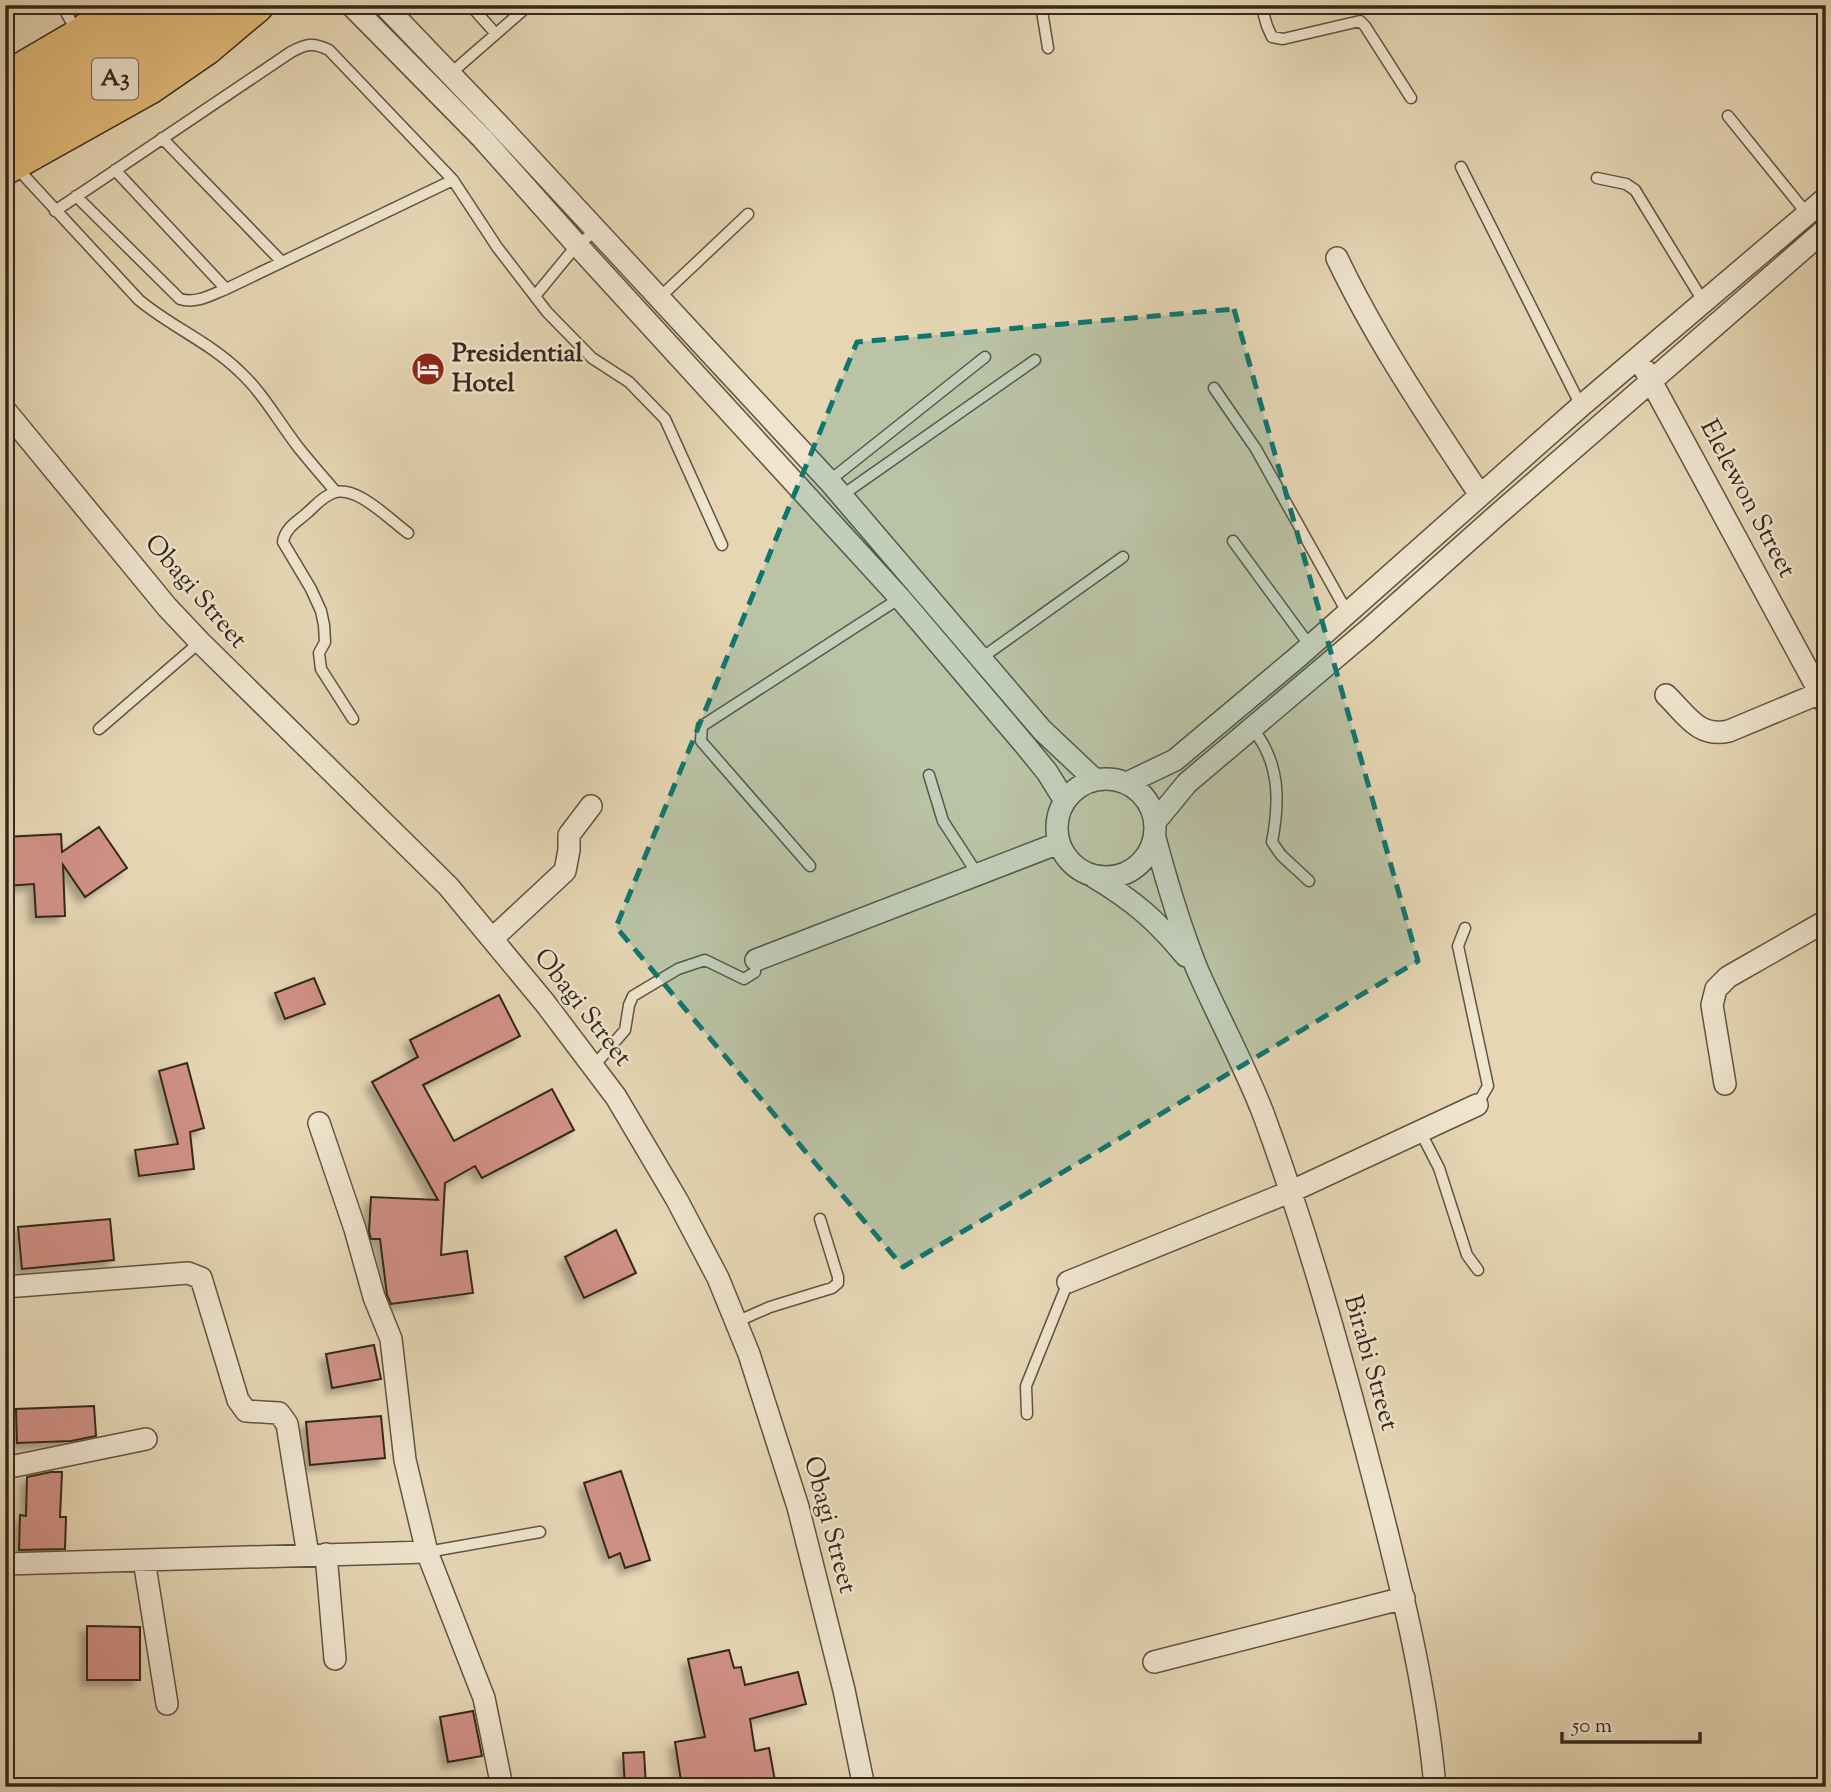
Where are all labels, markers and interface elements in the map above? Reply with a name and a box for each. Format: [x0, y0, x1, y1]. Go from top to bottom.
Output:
road number: A3 [92, 58, 138, 100]
place label: Presidential Hotel [452, 336, 584, 403]
hotel icon: Presidential Hotel [409, 350, 447, 388]
street label: Elelewon Street [1690, 413, 1804, 585]
street label: Obagi Street [135, 527, 255, 657]
street label: Obagi Street [524, 941, 640, 1075]
street label: Birabi Street [1333, 1291, 1407, 1435]
street label: Obagi Street [793, 1452, 865, 1598]
scale bar [1562, 1701, 1700, 1745]
text: 50 m [1571, 1712, 1612, 1742]

